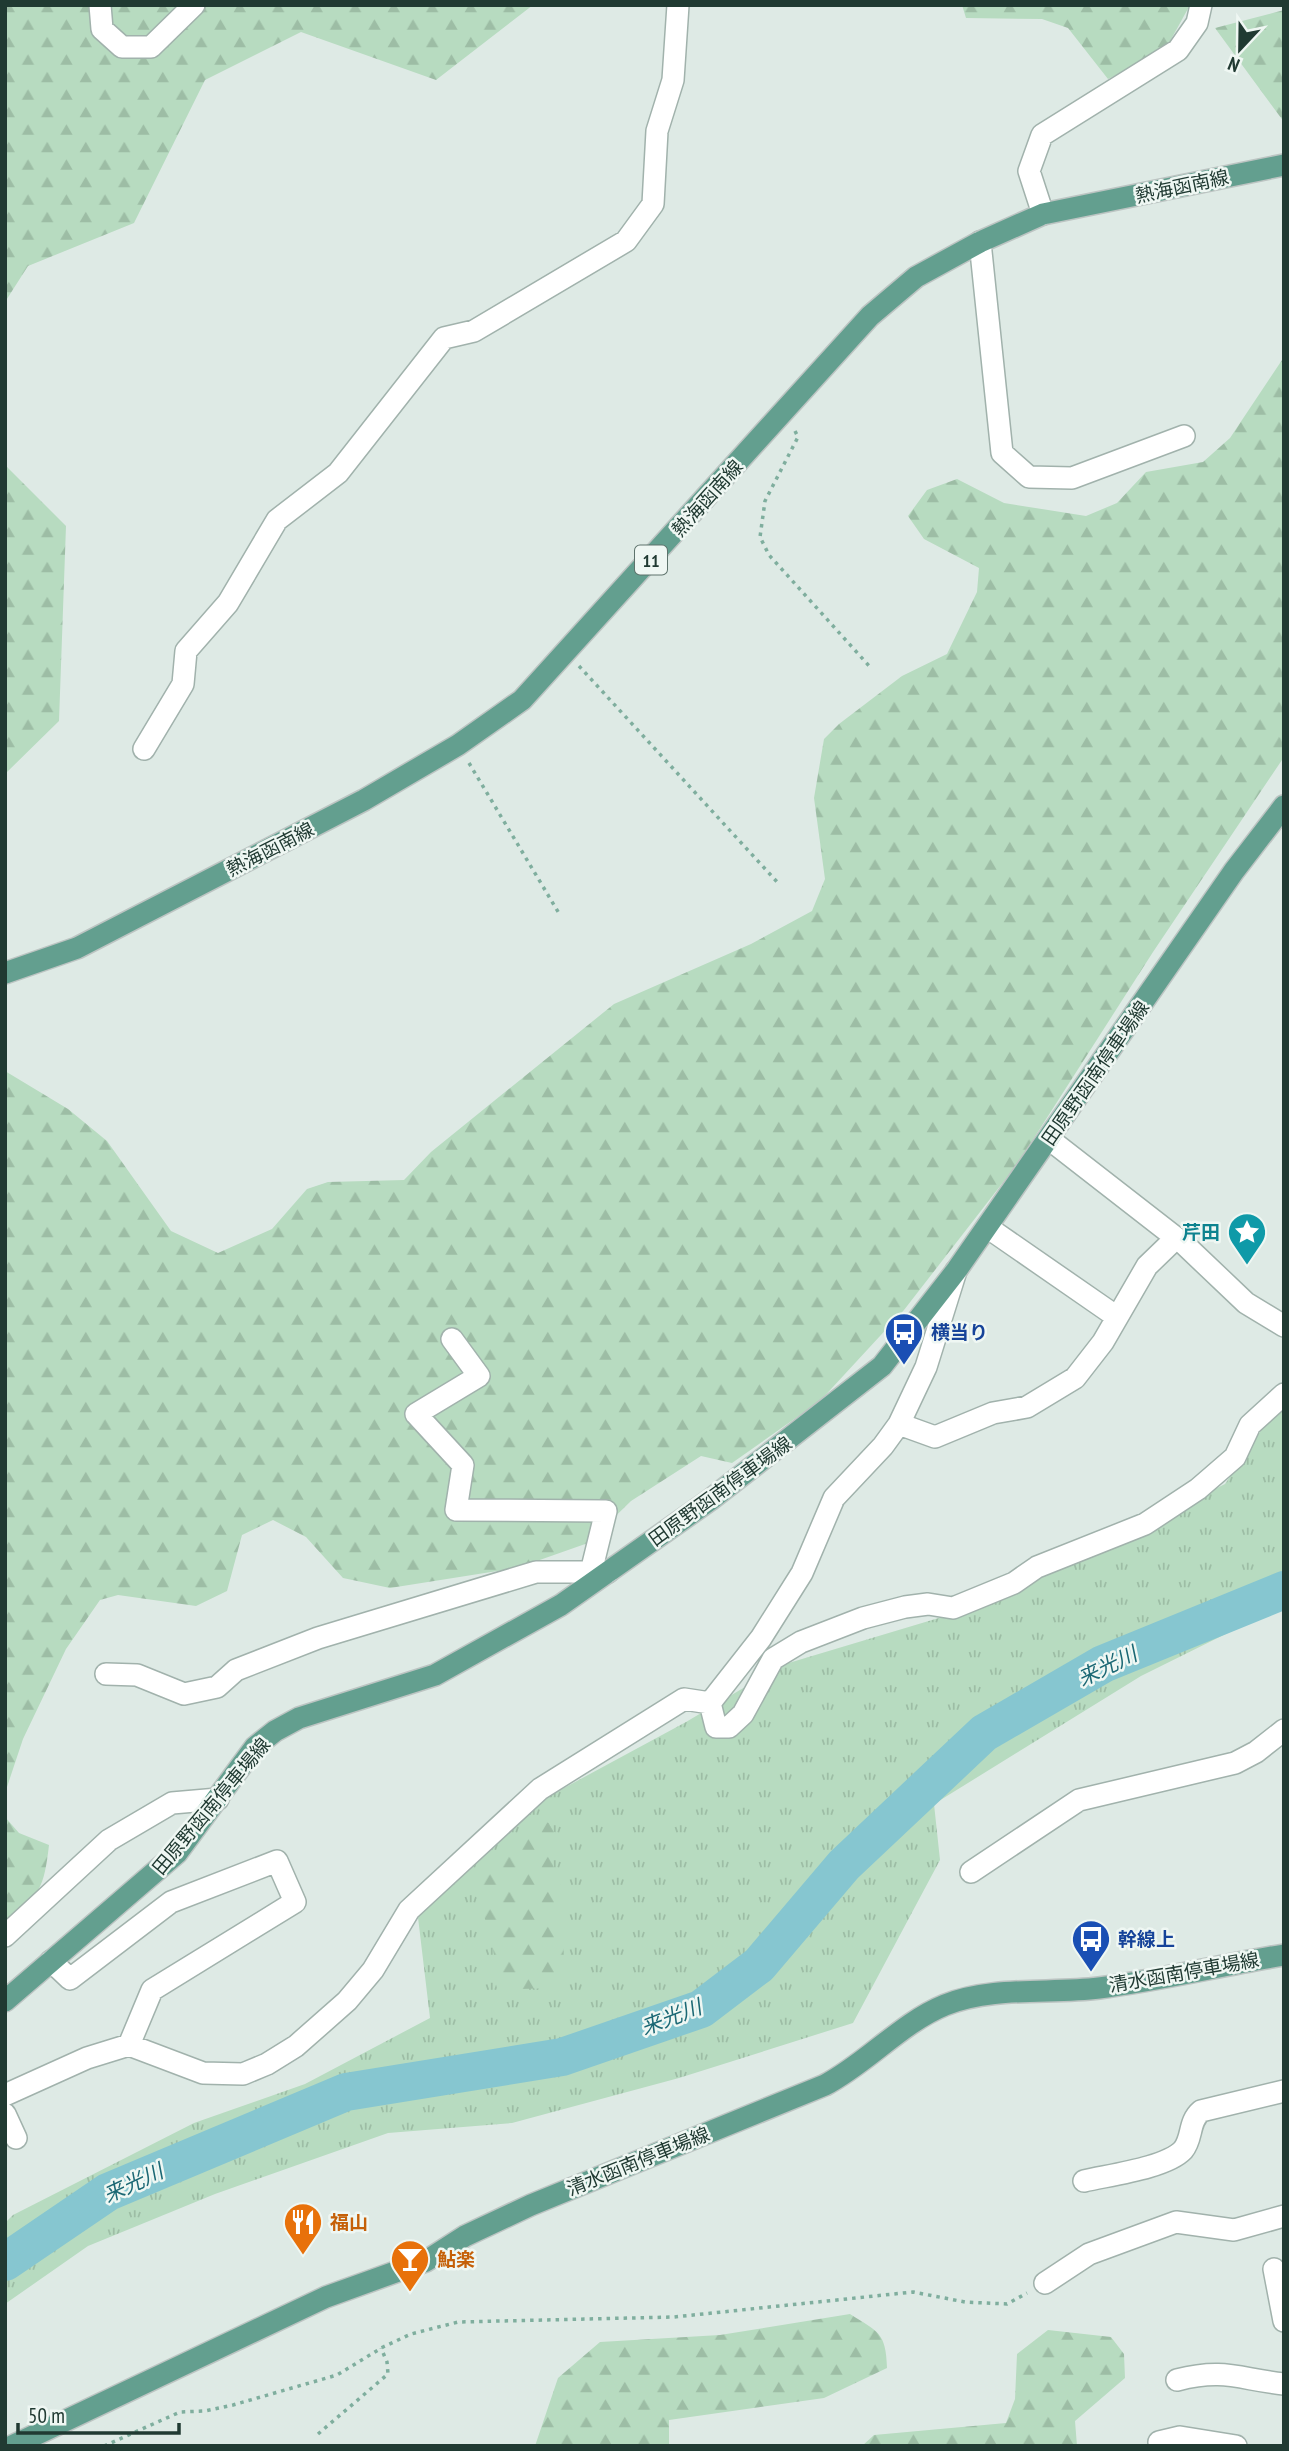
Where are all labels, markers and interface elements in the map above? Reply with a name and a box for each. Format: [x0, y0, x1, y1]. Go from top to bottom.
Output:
north arrow [1205, 14, 1275, 84]
text: N [1224, 52, 1243, 78]
street label: 熱海函南線 [1133, 164, 1231, 208]
street label: 熱海函南線 [666, 455, 748, 541]
road number: 11 [635, 546, 667, 574]
street label: 熱海函南線 [222, 817, 318, 881]
street label: 田原野函南停車場線 [1036, 996, 1154, 1150]
place icon: 芹田 [1226, 1211, 1268, 1266]
place label: 芹田 [1182, 1220, 1220, 1244]
bus stop icon: 横当り [883, 1311, 925, 1366]
place label: 横当り [931, 1320, 988, 1344]
street label: 田原野函南停車場線 [644, 1431, 796, 1551]
water label: 来光川 [1073, 1639, 1143, 1692]
street label: 田原野函南停車場線 [147, 1733, 275, 1879]
bus stop icon: 幹線上 [1070, 1918, 1112, 1973]
place label: 幹線上 [1118, 1927, 1175, 1951]
street label: 清水函南停車場線 [1107, 1947, 1261, 1997]
water label: 来光川 [637, 1992, 707, 2041]
street label: 清水函南停車場線 [563, 2121, 713, 2201]
water label: 来光川 [99, 2157, 169, 2209]
restaurant icon: 福山 [282, 2201, 324, 2256]
place label: 福山 [330, 2210, 368, 2234]
bar icon: 鮎楽 [389, 2238, 431, 2293]
place label: 鮎楽 [437, 2247, 475, 2271]
scale bar [18, 2392, 178, 2436]
text: 50 m [28, 2402, 65, 2429]

